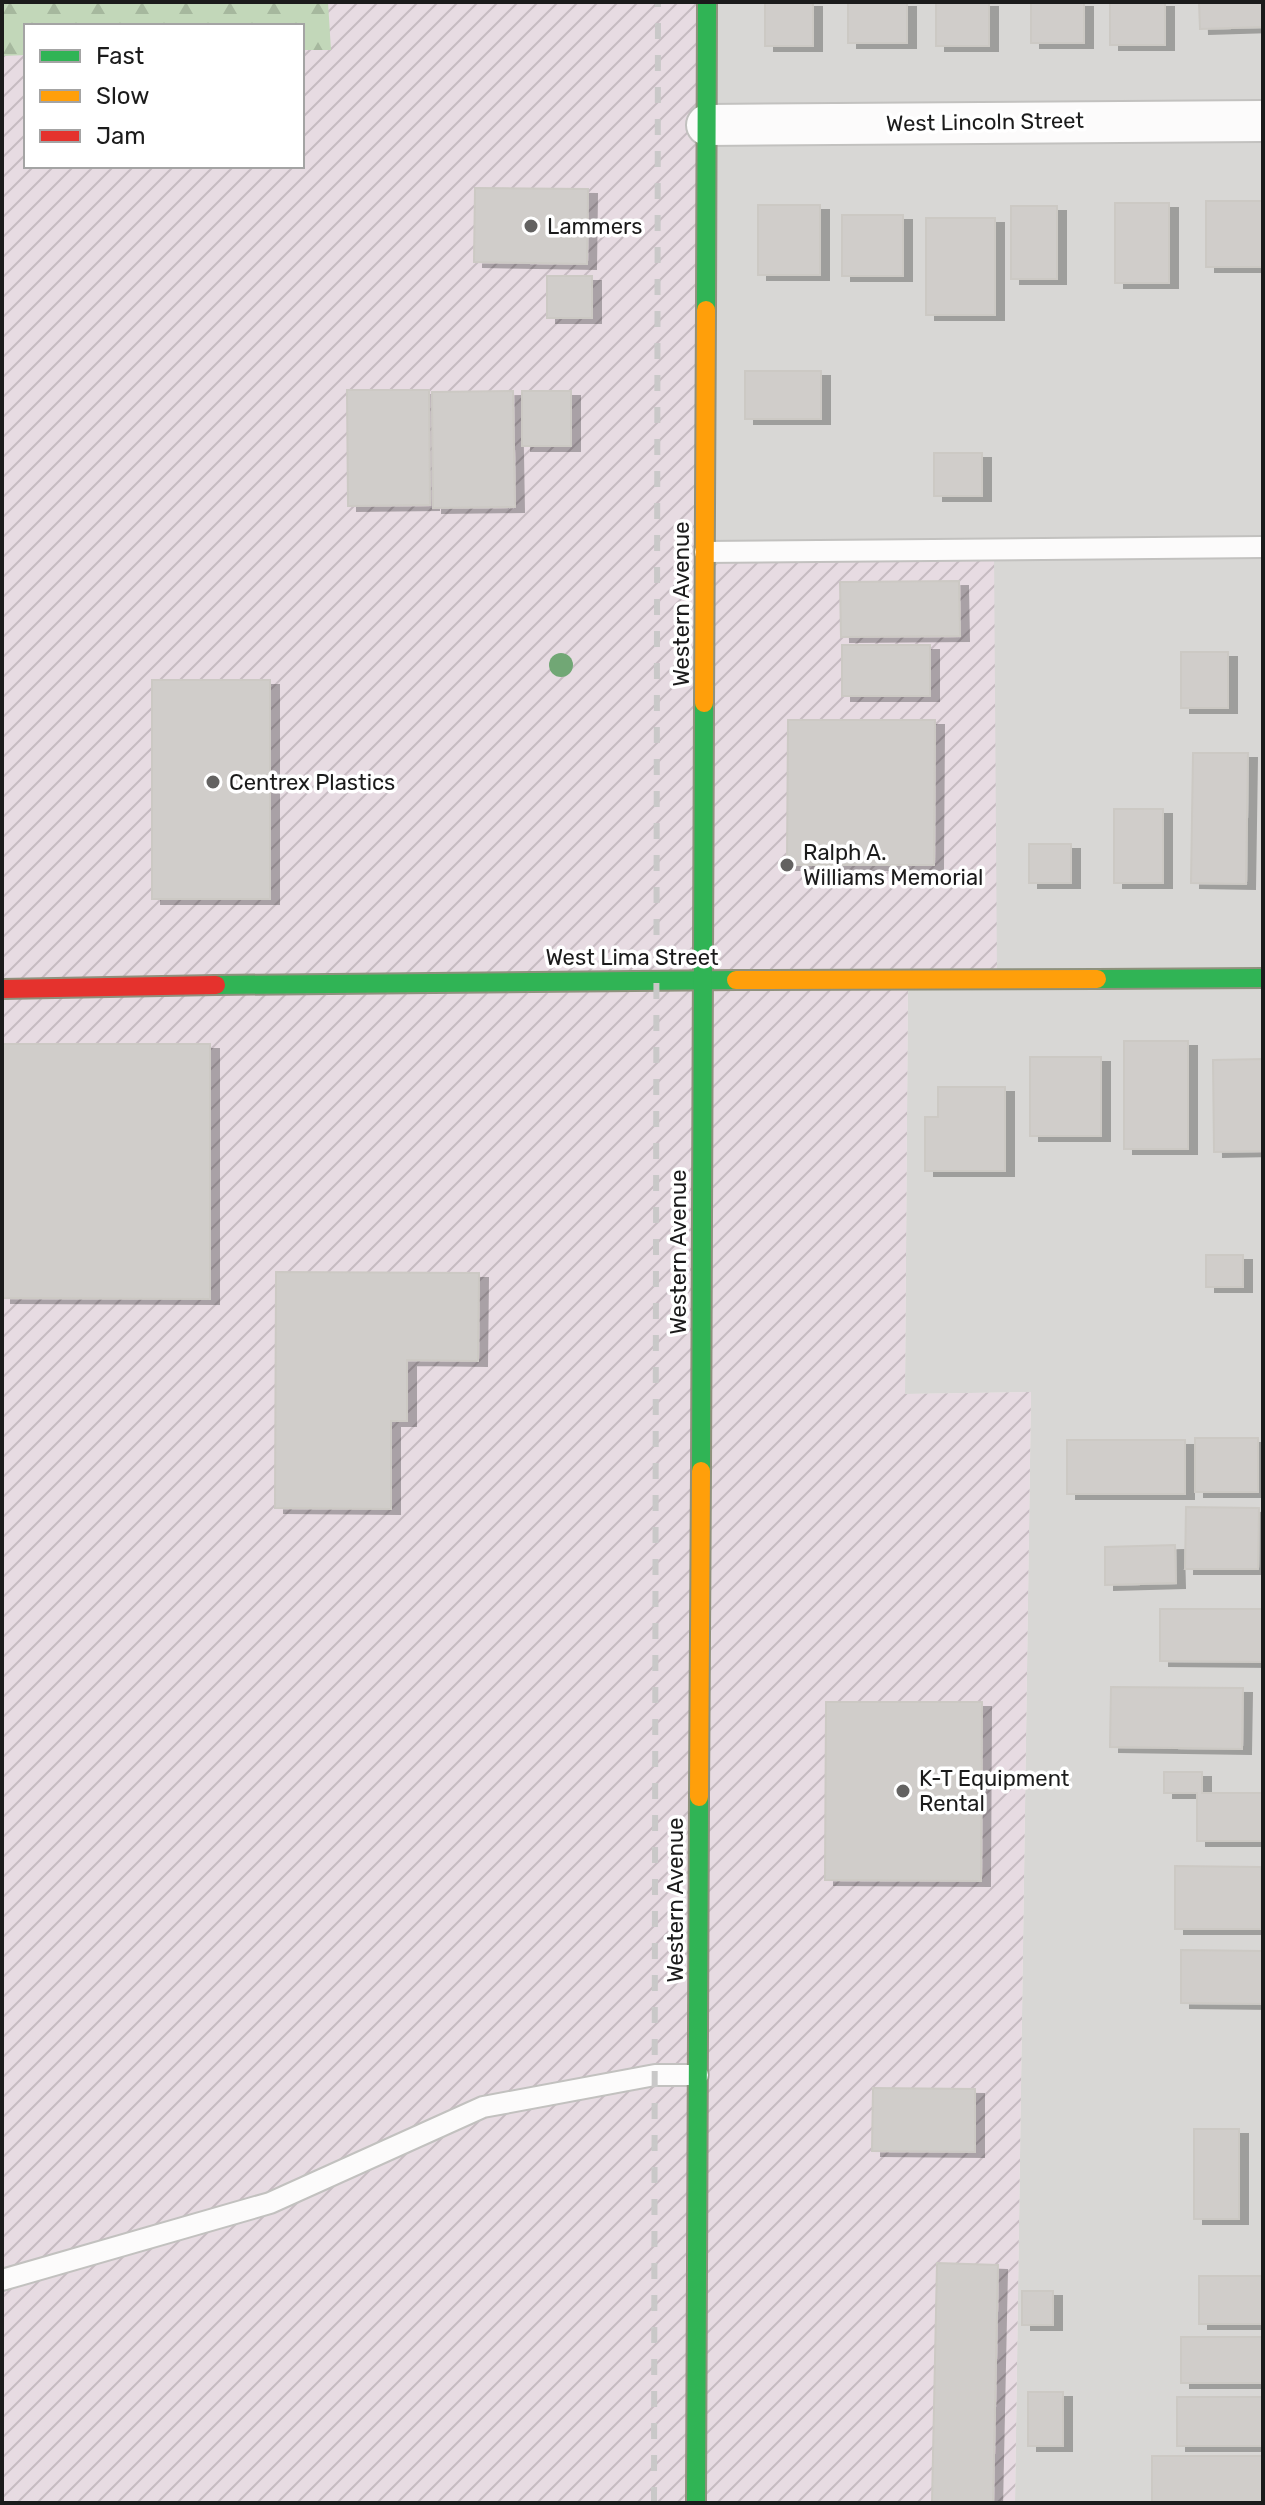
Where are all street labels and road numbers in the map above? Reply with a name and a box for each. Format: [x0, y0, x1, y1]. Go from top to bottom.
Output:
street label: West Lincoln Street [886, 107, 1085, 137]
street label: Western Avenue [668, 521, 695, 687]
street label: West Lima Street [545, 944, 719, 971]
street label: Western Avenue [665, 1169, 692, 1335]
street label: Western Avenue [662, 1817, 689, 1983]

